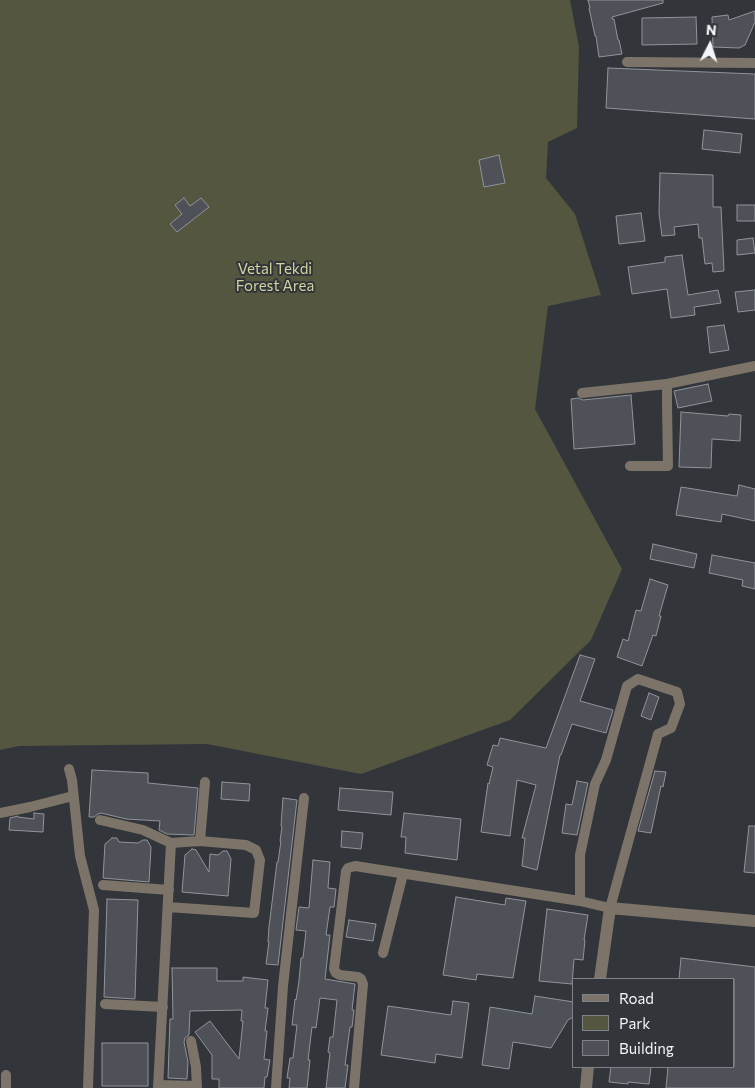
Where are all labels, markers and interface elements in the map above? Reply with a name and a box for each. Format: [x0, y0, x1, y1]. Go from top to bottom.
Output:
north arrow [685, 20, 735, 70]
text: N [705, 21, 717, 38]
park label: Vetal Tekdi Forest Area [236, 260, 314, 295]
legend [572, 978, 735, 1068]
text: Road [619, 989, 654, 1007]
text: Park [619, 1014, 650, 1032]
text: Building [619, 1039, 674, 1057]

